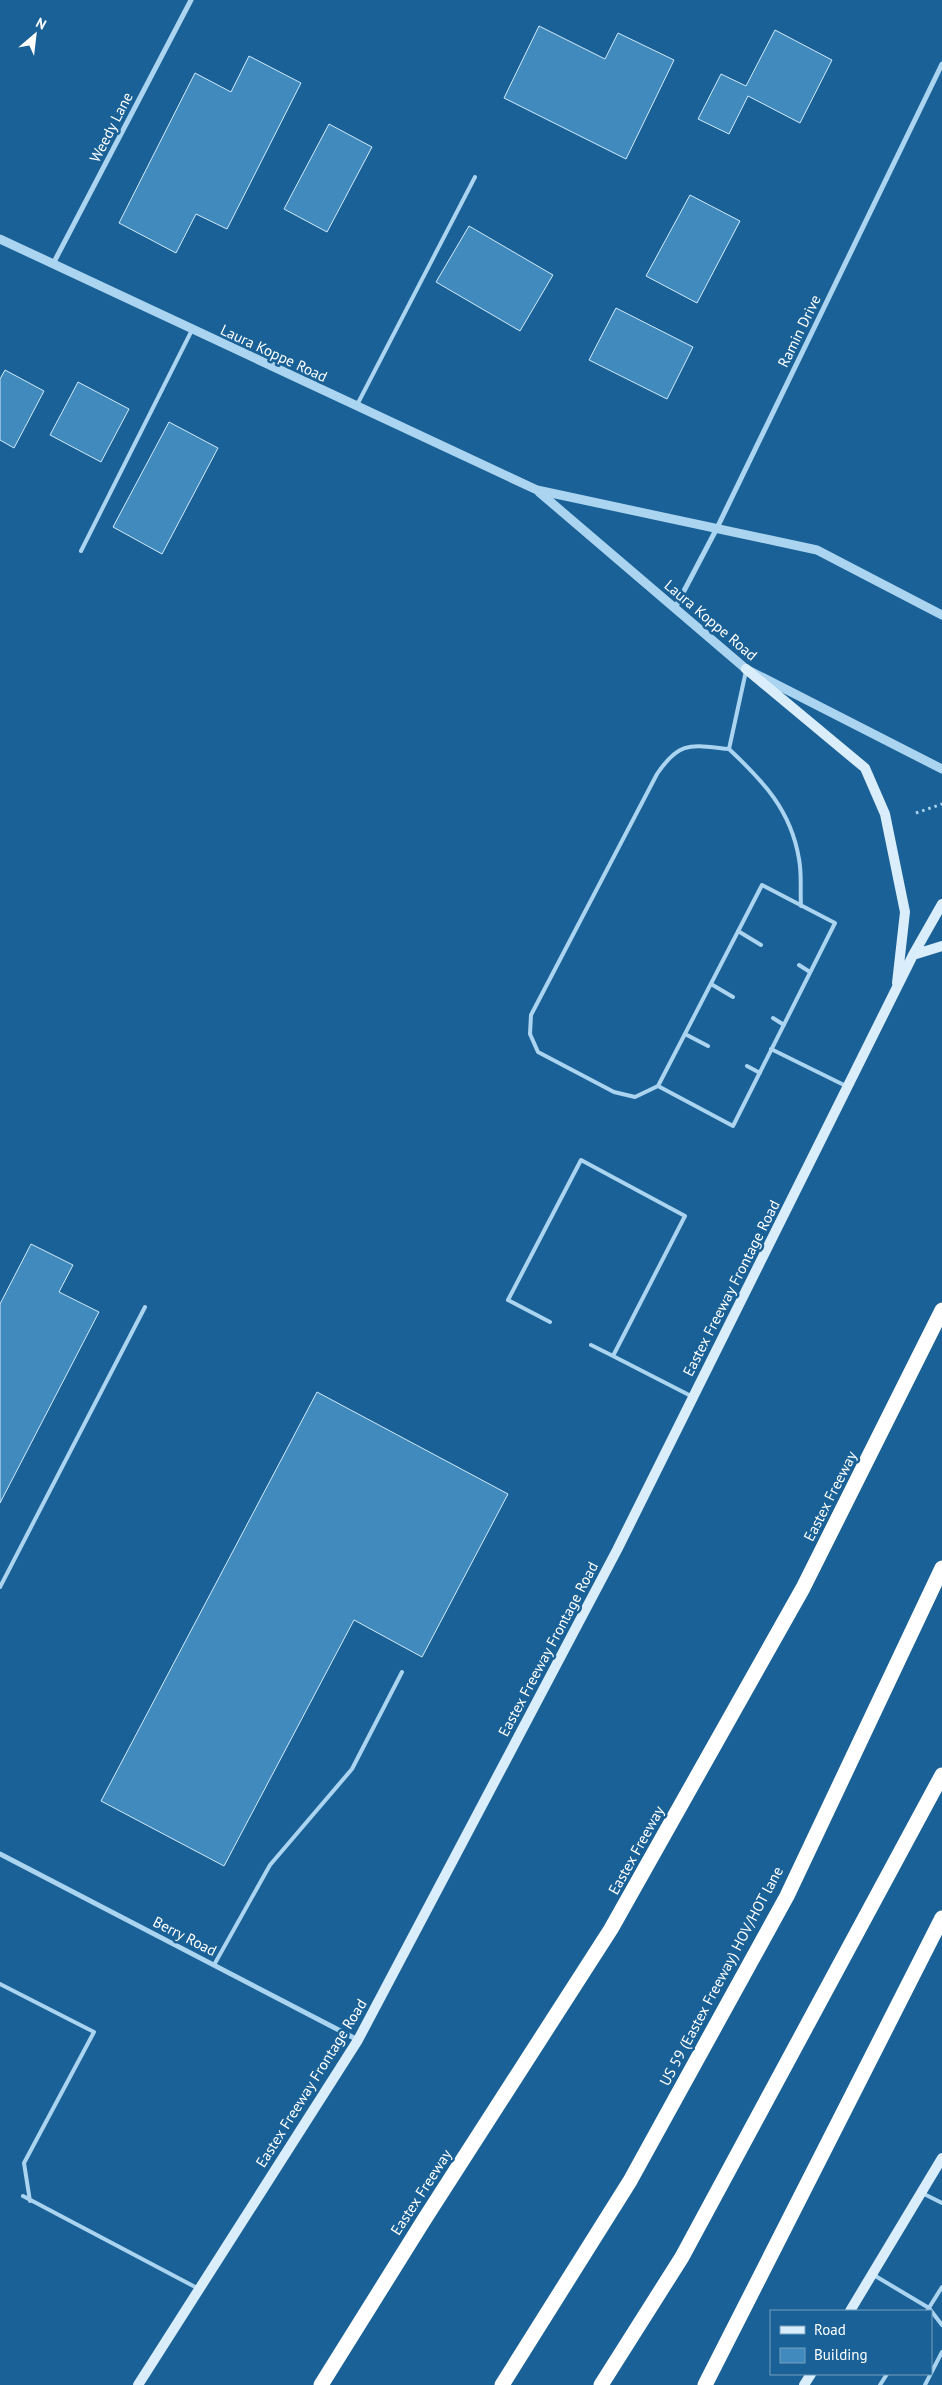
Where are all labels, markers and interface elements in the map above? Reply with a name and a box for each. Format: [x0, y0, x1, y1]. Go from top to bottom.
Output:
north arrow [10, 10, 60, 60]
text: N [33, 13, 49, 34]
street label: Weedy Lane [85, 89, 137, 165]
street label: Ramin Drive [773, 292, 825, 370]
street label: Laura Koppe Road [218, 320, 330, 386]
street label: Laura Koppe Road [661, 576, 761, 664]
street label: Eastex Freeway Frontage Road [678, 1197, 784, 1379]
street label: Eastex Freeway [799, 1448, 861, 1544]
street label: Eastex Freeway Frontage Road [494, 1558, 602, 1740]
street label: Eastex Freeway [604, 1802, 668, 1898]
street label: US 59 (Eastex Freeway) HOV/HOT lane [655, 1863, 787, 2089]
street label: Berry Road [150, 1912, 220, 1960]
street label: Eastex Freeway Frontage Road [251, 1995, 371, 2171]
street label: Eastex Freeway [386, 2146, 456, 2238]
legend [770, 2310, 932, 2375]
text: Road [814, 2320, 846, 2339]
text: Building [814, 2345, 868, 2364]

